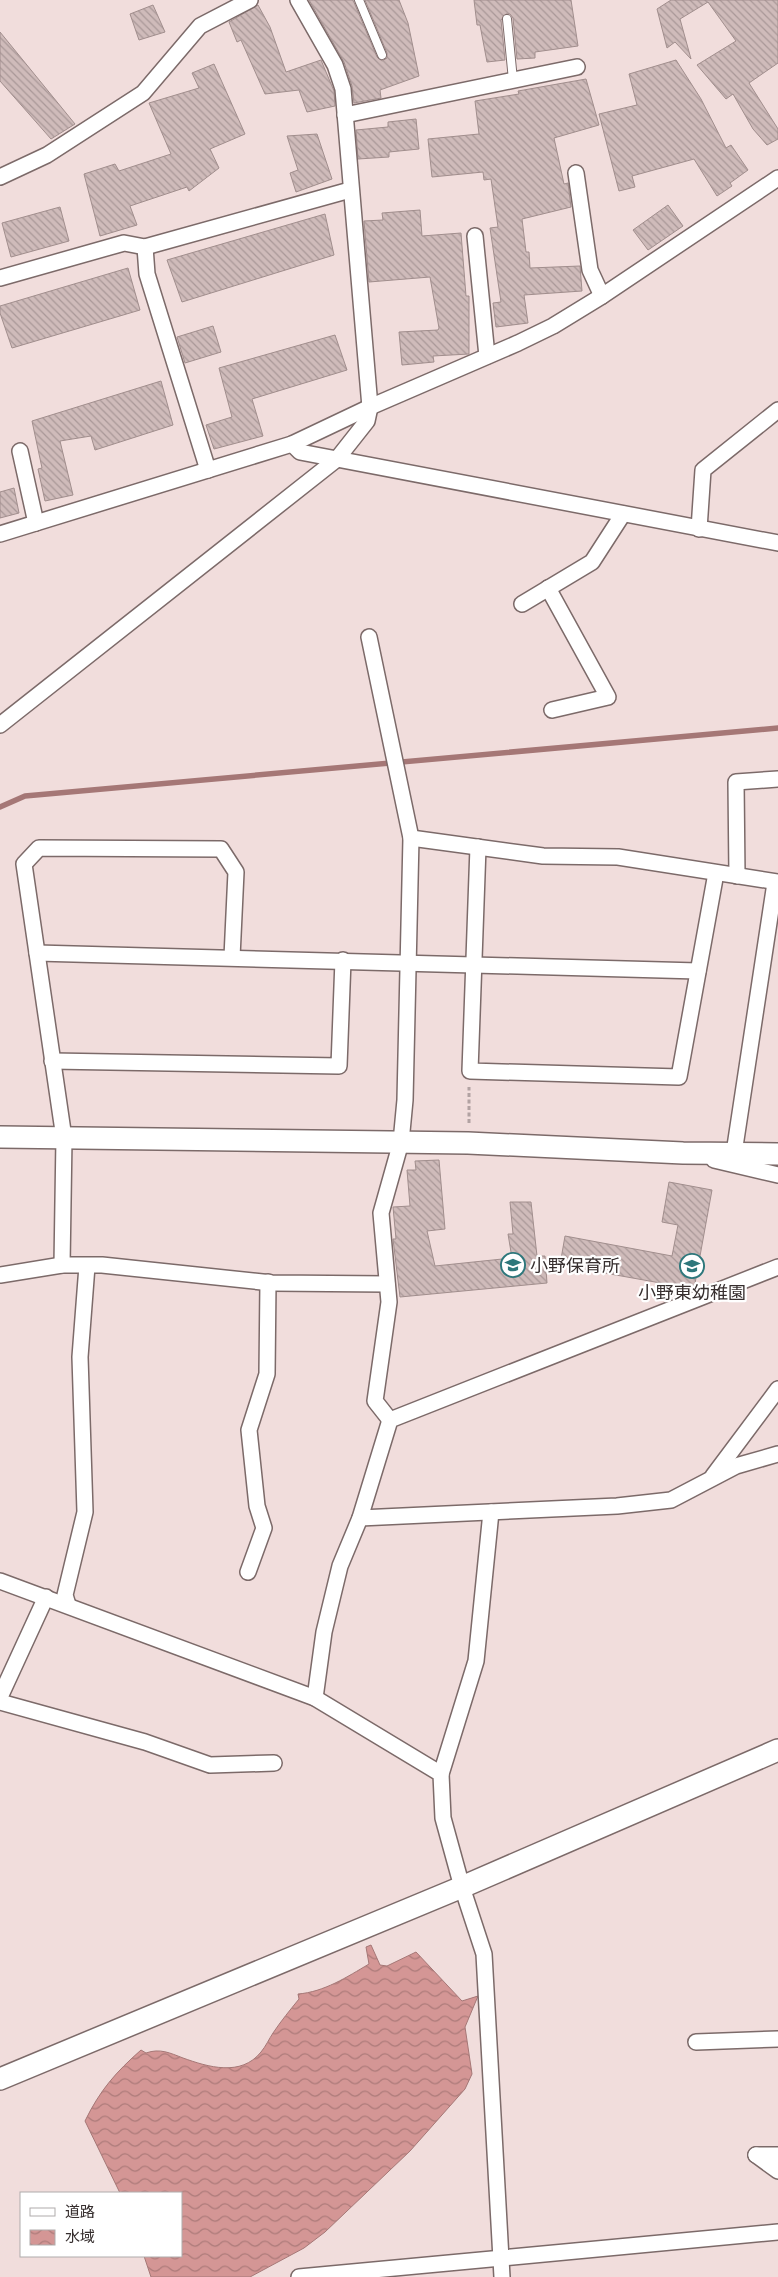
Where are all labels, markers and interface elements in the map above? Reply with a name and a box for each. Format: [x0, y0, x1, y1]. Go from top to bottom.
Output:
school or university icon: 小野保育所 [500, 1252, 526, 1278]
place label: 小野保育所 [530, 1253, 620, 1277]
school or university icon: 小野東幼稚園 [679, 1253, 705, 1279]
place label: 小野東幼稚園 [638, 1280, 746, 1304]
legend [20, 2192, 182, 2257]
text: 道路 [65, 2201, 95, 2222]
text: 水域 [65, 2226, 95, 2247]

